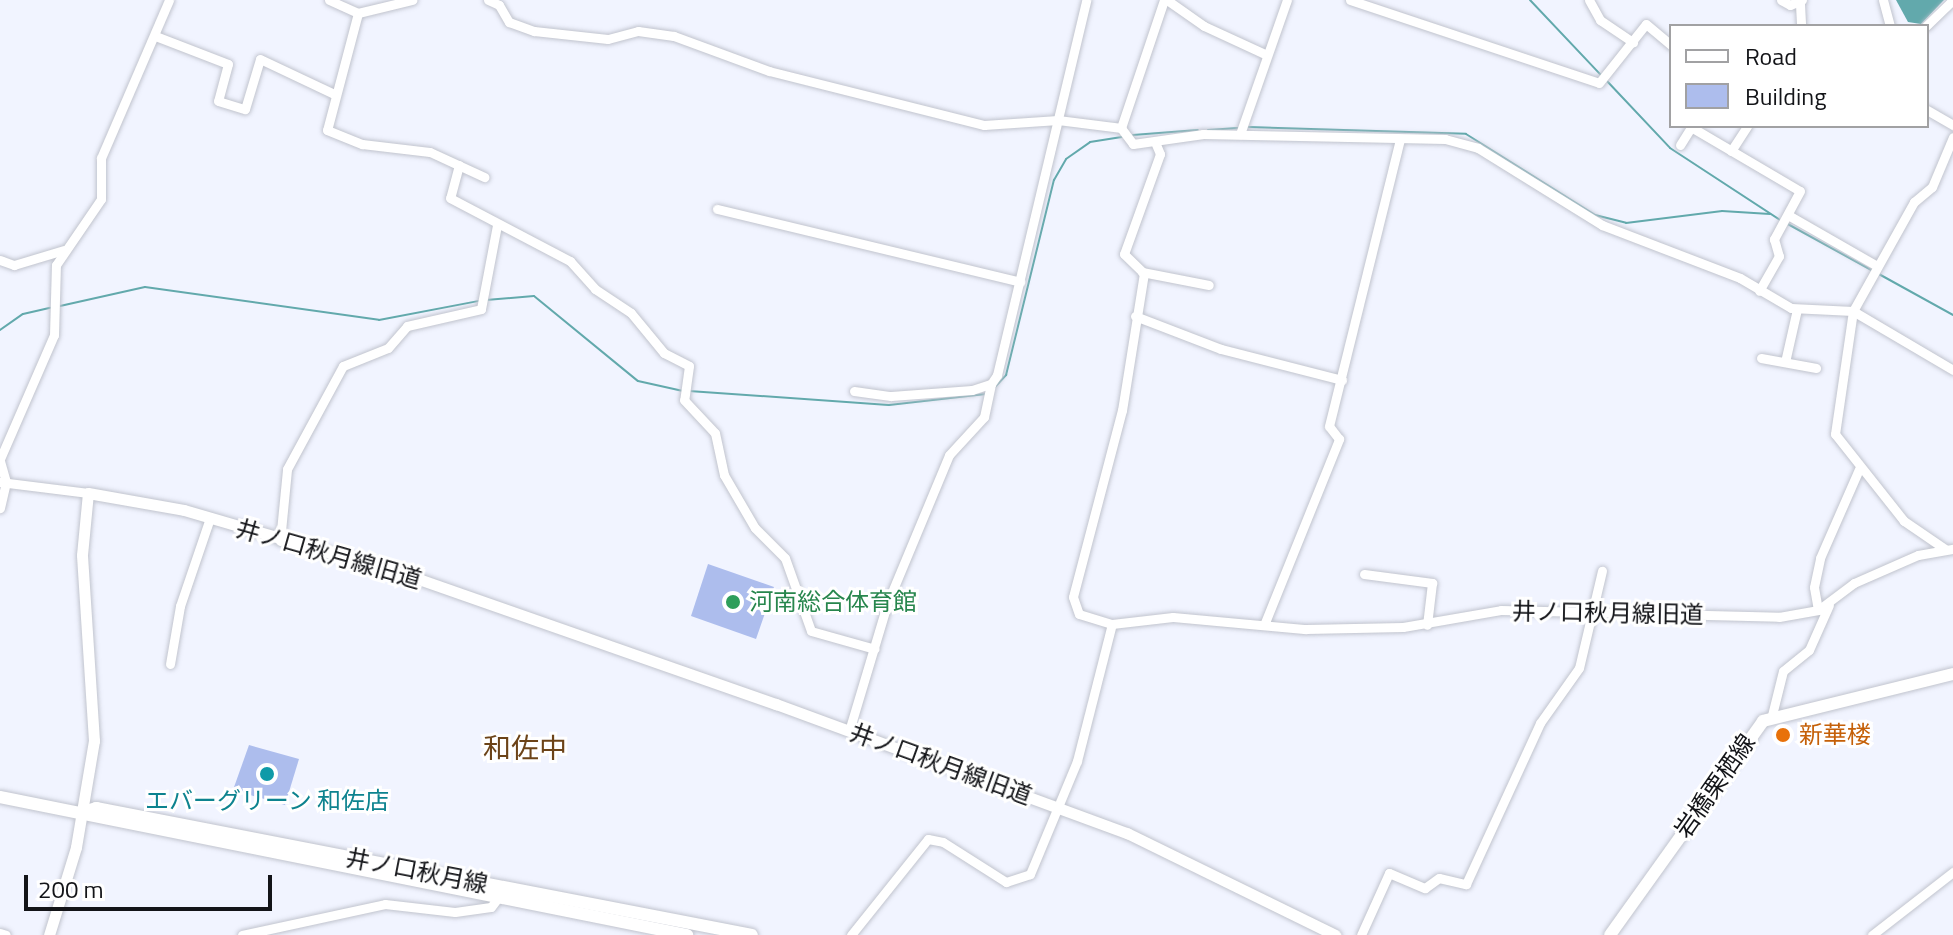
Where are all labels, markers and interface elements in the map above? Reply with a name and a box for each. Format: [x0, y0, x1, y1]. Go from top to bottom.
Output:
legend [1669, 24, 1929, 128]
text: Road [1745, 38, 1797, 74]
text: Building [1745, 78, 1827, 114]
street label: 井ノ口秋月線旧道 [233, 514, 425, 594]
place label: 河南総合体育館 [749, 588, 917, 616]
marker: 河南総合体育館 [724, 593, 742, 611]
street label: 井ノ口秋月線旧道 [1512, 597, 1704, 629]
street label: 井ノ口秋月線旧道 [846, 718, 1036, 810]
place label: 新華楼 [1799, 721, 1871, 749]
marker: 新華楼 [1774, 726, 1792, 744]
street label: 岩橋栗栖線 [1669, 729, 1761, 843]
district label: 和佐中 [483, 731, 567, 765]
marker: エバーグリーン 和佐店 [258, 765, 276, 783]
place label: エバーグリーン 和佐店 [144, 787, 390, 815]
street label: 井ノ口秋月線 [344, 843, 490, 899]
scale bar [28, 859, 276, 909]
text: 200 m [38, 871, 104, 907]

